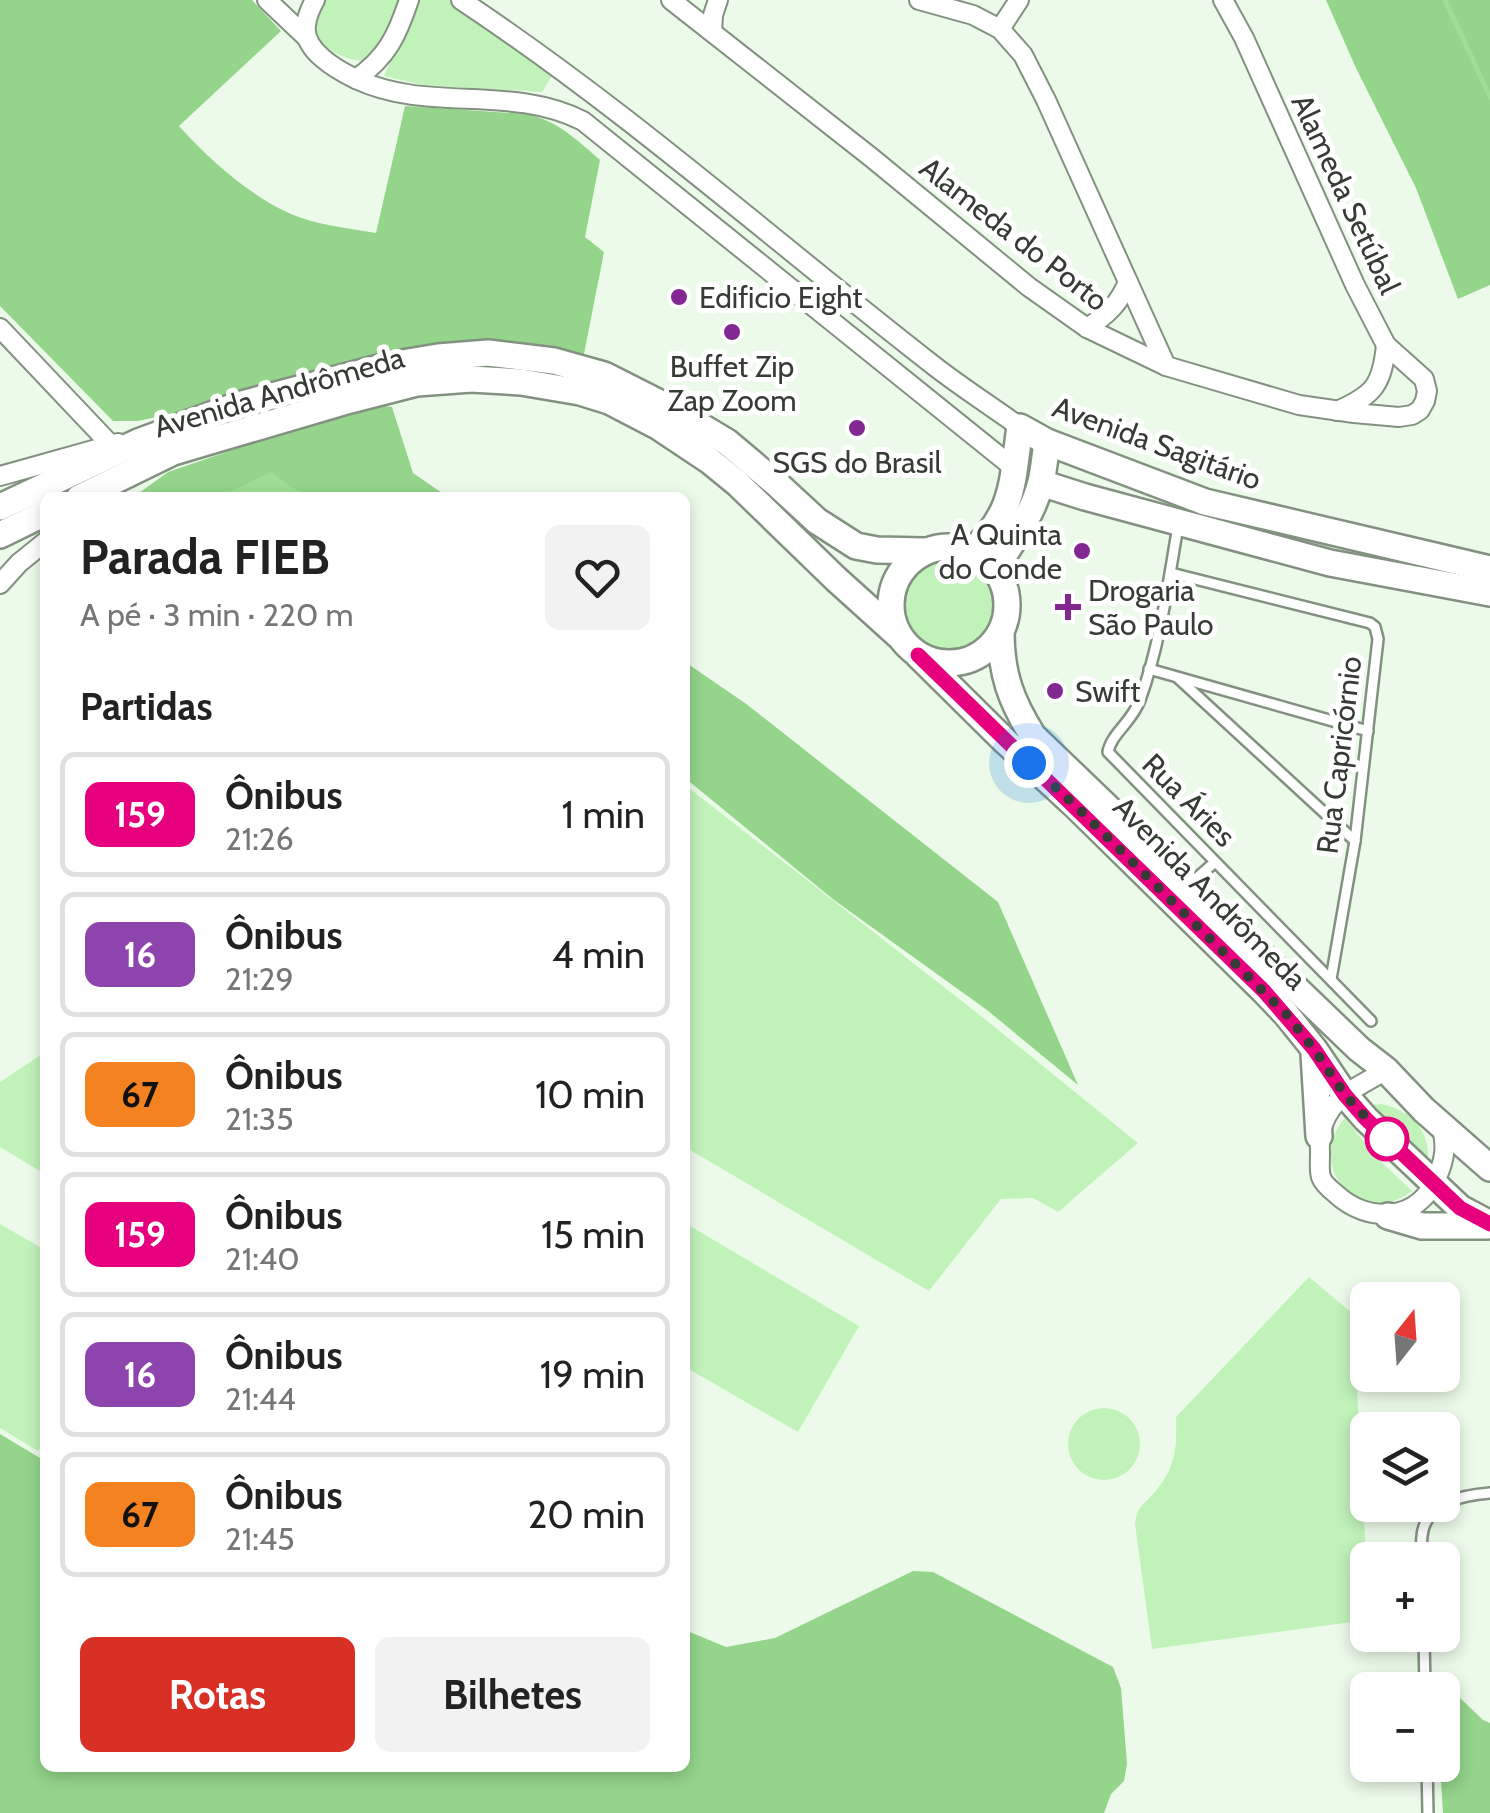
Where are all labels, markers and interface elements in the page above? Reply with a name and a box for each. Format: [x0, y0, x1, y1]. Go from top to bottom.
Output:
street label: Alameda Setúbal [1284, 88, 1408, 300]
street label: Alameda do Porto [913, 149, 1115, 319]
place label: Edificio Eight [699, 279, 862, 316]
marker: Edificio Eight [668, 286, 690, 308]
marker: Buffet Zip Zap Zoom [721, 321, 743, 343]
street label: Avenida Andrômeda [150, 338, 409, 445]
place label: Buffet Zip Zap Zoom [668, 348, 796, 419]
street label: Avenida Sagitário [1048, 388, 1266, 498]
marker: SGS do Brasil [846, 417, 868, 439]
place label: SGS do Brasil [772, 444, 942, 481]
place label: A Quinta do Conde [939, 516, 1063, 587]
button: heart [545, 525, 650, 630]
text: Parada FIEB [80, 528, 330, 586]
marker: A Quinta do Conde [1071, 540, 1093, 562]
place label: Drogaria São Paulo [1088, 572, 1213, 643]
text: A pé · 3 min · 220 m [80, 595, 354, 634]
marker: Drogaria São Paulo [1057, 596, 1079, 618]
street label: Rua Capricórnio [1309, 654, 1369, 856]
place label: Swift [1075, 673, 1140, 710]
marker: Swift [1044, 680, 1066, 702]
text: Partidas [80, 683, 213, 730]
your location [1004, 738, 1054, 788]
street label: Rua Áries [1135, 746, 1243, 854]
text: Ônibus [225, 772, 342, 819]
street label: Avenida Andrômeda [1106, 789, 1315, 998]
text: 1 min [561, 791, 645, 838]
text: 159 [114, 793, 166, 836]
text: 21:26 [225, 819, 294, 858]
text: Ônibus [225, 912, 342, 959]
text: 4 min [552, 931, 645, 978]
text: 16 [124, 933, 156, 976]
text: 21:29 [225, 959, 294, 998]
text: Ônibus [225, 1052, 342, 1099]
text: 10 min [535, 1071, 645, 1118]
text: 67 [121, 1073, 159, 1116]
text: 21:35 [225, 1099, 293, 1138]
unlabelled marker [1366, 1118, 1408, 1160]
text: Ônibus [225, 1192, 342, 1239]
text: 15 min [541, 1211, 645, 1258]
text: 159 [114, 1213, 166, 1256]
text: 21:40 [225, 1239, 300, 1278]
north arrow [1350, 1282, 1460, 1392]
map controls [1350, 1282, 1460, 1782]
text: Ônibus [225, 1332, 342, 1379]
text: 19 min [540, 1351, 645, 1398]
text: 16 [124, 1353, 156, 1396]
text: 21:44 [225, 1379, 296, 1418]
button: layers [1350, 1412, 1460, 1522]
text: Ônibus [225, 1472, 342, 1519]
text: 20 min [527, 1491, 645, 1538]
text: 67 [121, 1493, 159, 1536]
text: 21:45 [225, 1519, 295, 1558]
button: + [1350, 1542, 1460, 1652]
button: Rotas [80, 1637, 355, 1752]
button: Bilhetes [375, 1637, 650, 1752]
button: − [1350, 1672, 1460, 1782]

